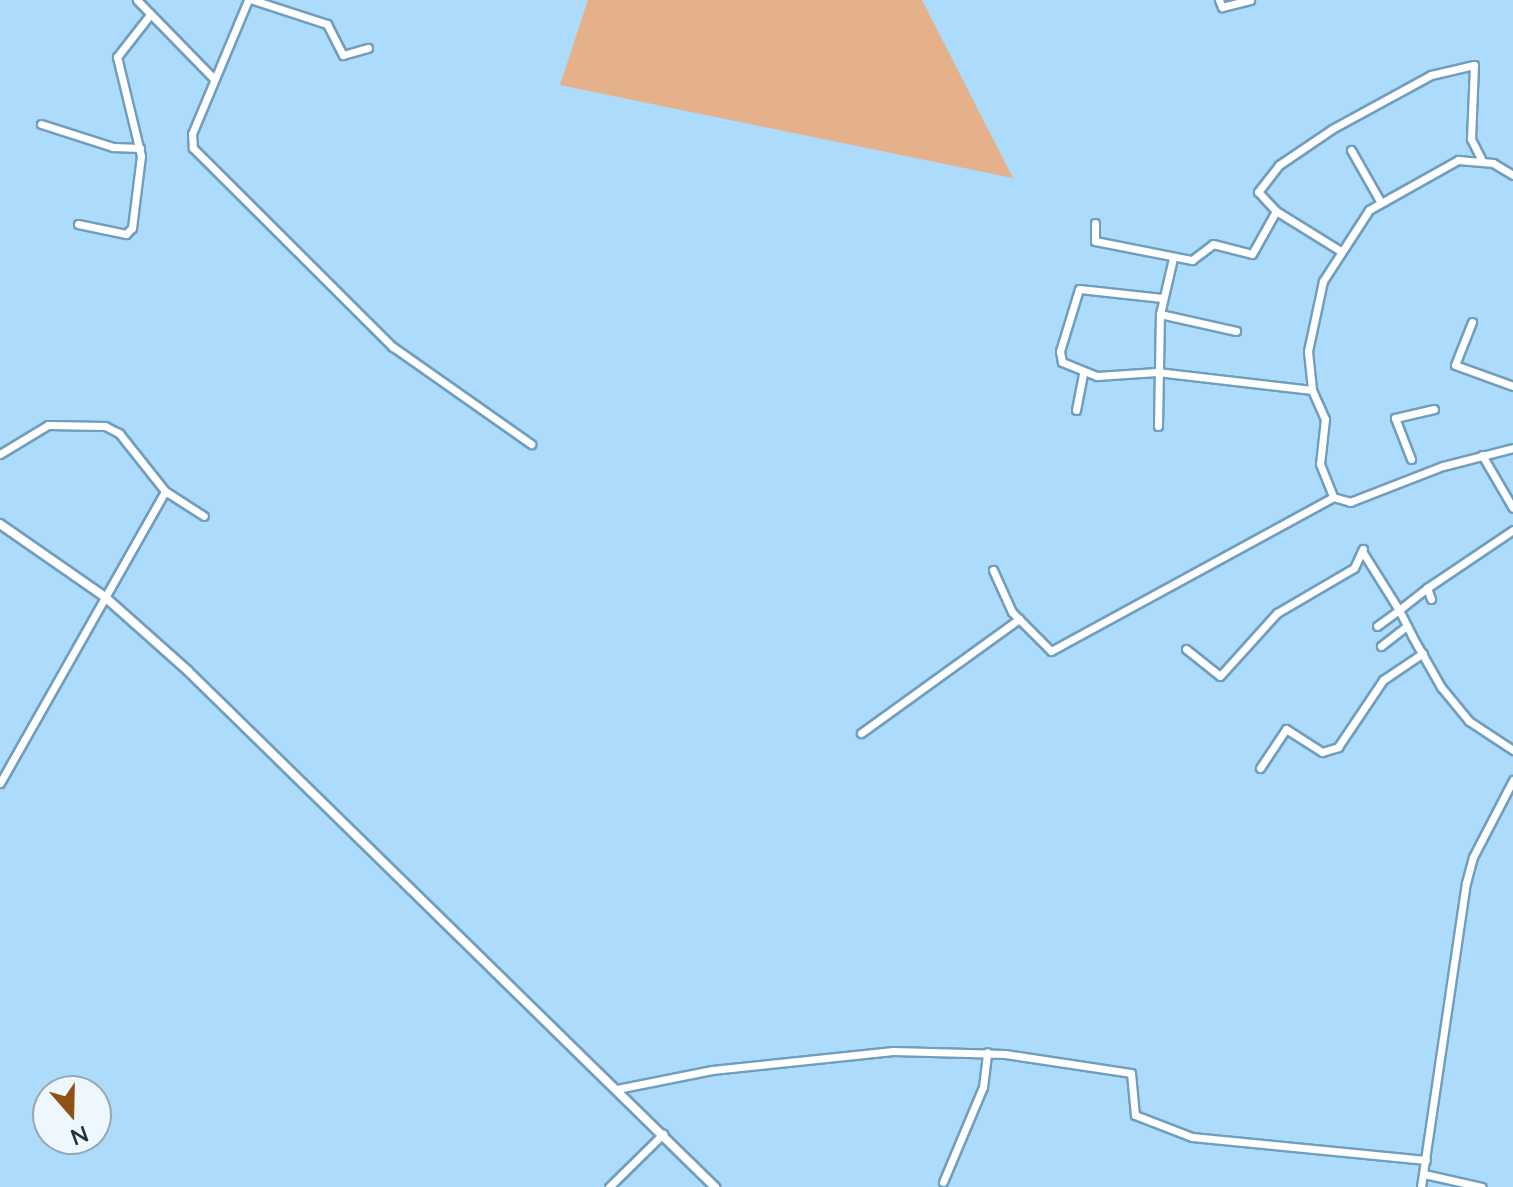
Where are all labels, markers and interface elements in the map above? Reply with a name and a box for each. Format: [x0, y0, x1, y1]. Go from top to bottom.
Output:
north arrow [32, 1075, 112, 1155]
text: N [67, 1121, 92, 1152]

